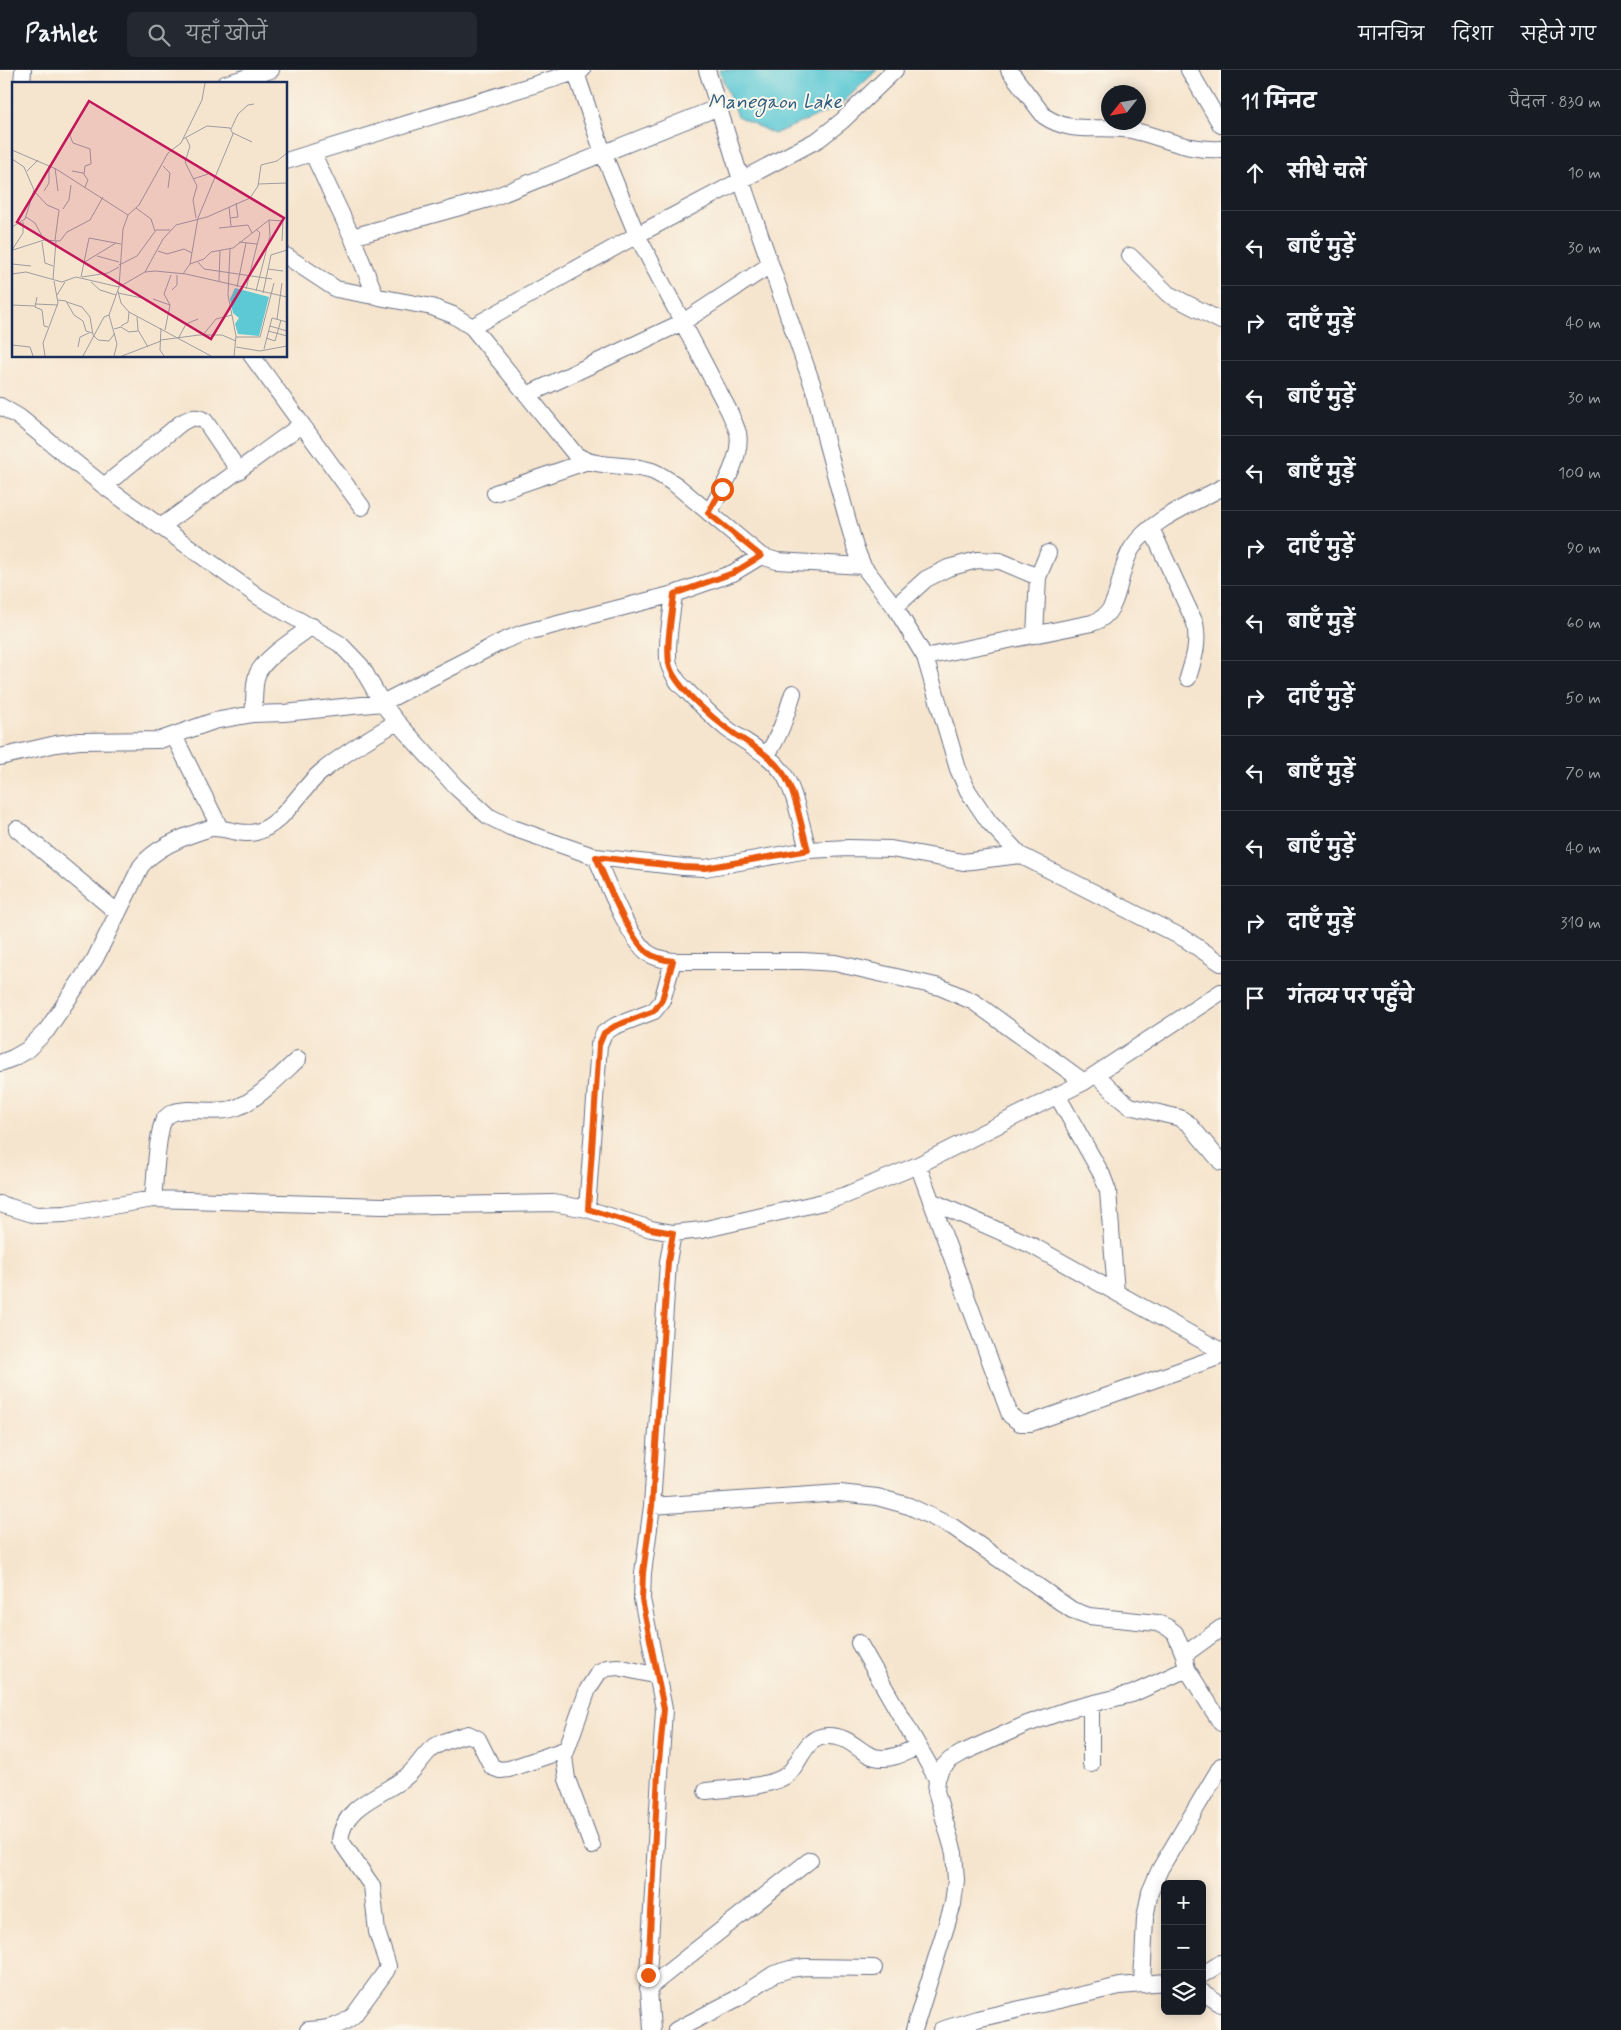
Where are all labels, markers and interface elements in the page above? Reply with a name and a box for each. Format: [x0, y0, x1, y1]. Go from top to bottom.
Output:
search box [127, 12, 477, 57]
text: Pathlet [25, 19, 97, 50]
icon: search [145, 21, 173, 49]
text: यहाँ खोजें [185, 22, 267, 47]
text: मानचित्र [1358, 23, 1424, 47]
text: दिशा [1452, 23, 1493, 47]
text: सहेजे गए [1521, 23, 1596, 47]
inset map [12, 82, 288, 358]
north arrow [1101, 85, 1146, 130]
text: 11 मिनट [1241, 88, 1316, 116]
water label: Manegaon Lake [708, 89, 843, 118]
text: पैदल · 830 m [1509, 92, 1601, 113]
icon: ahead [1241, 159, 1269, 187]
text: सीधे चलें [1288, 160, 1366, 185]
text: 10 m [1568, 163, 1601, 184]
icon: left [1241, 234, 1269, 262]
text: बाएँ मुड़ें [1288, 235, 1355, 260]
text: 30 m [1568, 238, 1601, 259]
icon: right [1241, 309, 1269, 337]
text: दाएँ मुड़ें [1288, 310, 1354, 335]
text: 40 m [1565, 313, 1601, 334]
icon: left [1241, 384, 1269, 412]
text: बाएँ मुड़ें [1288, 385, 1355, 410]
text: 30 m [1568, 388, 1601, 409]
icon: left [1241, 459, 1269, 487]
text: बाएँ मुड़ें [1288, 460, 1355, 485]
text: 100 m [1558, 463, 1601, 484]
route start [711, 478, 734, 501]
icon: right [1241, 534, 1269, 562]
text: दाएँ मुड़ें [1288, 535, 1354, 560]
text: 90 m [1567, 538, 1601, 559]
icon: left [1241, 609, 1269, 637]
text: बाएँ मुड़ें [1288, 610, 1355, 635]
text: 60 m [1567, 613, 1601, 634]
icon: right [1241, 684, 1269, 712]
text: दाएँ मुड़ें [1288, 685, 1354, 710]
text: 50 m [1565, 688, 1601, 709]
icon: left [1241, 759, 1269, 787]
text: बाएँ मुड़ें [1288, 760, 1355, 785]
text: 70 m [1565, 763, 1601, 784]
icon: left [1241, 834, 1269, 862]
text: बाएँ मुड़ें [1288, 835, 1355, 860]
text: 40 m [1565, 838, 1601, 859]
icon: right [1241, 909, 1269, 937]
text: दाएँ मुड़ें [1288, 910, 1354, 935]
text: 310 m [1560, 913, 1601, 934]
icon: arrive [1241, 984, 1269, 1012]
text: गंतव्य पर पहुँचे [1288, 985, 1414, 1010]
map controls [1161, 1880, 1206, 2015]
button: + [1161, 1880, 1206, 1925]
button: − [1161, 1925, 1206, 1970]
route end [637, 1964, 660, 1987]
button: layers [1161, 1970, 1206, 2015]

